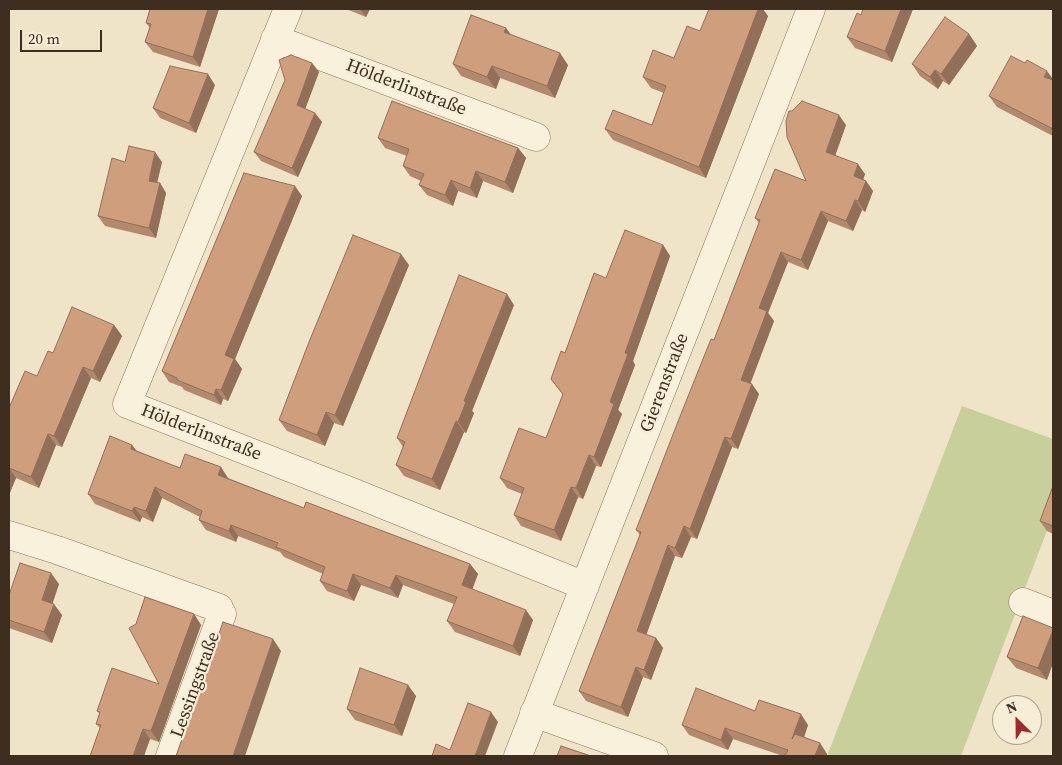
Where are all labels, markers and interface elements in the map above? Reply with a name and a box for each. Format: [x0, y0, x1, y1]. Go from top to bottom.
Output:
scale bar [22, 20, 105, 52]
text: 20 m [28, 28, 60, 49]
street label: Hölderlinstraße [343, 55, 469, 121]
street label: Gierenstraße [636, 330, 694, 436]
street label: Hölderlinstraße [138, 400, 264, 466]
street label: Lessingstraße [167, 629, 225, 741]
north arrow [992, 695, 1042, 745]
text: N [1003, 696, 1020, 718]

